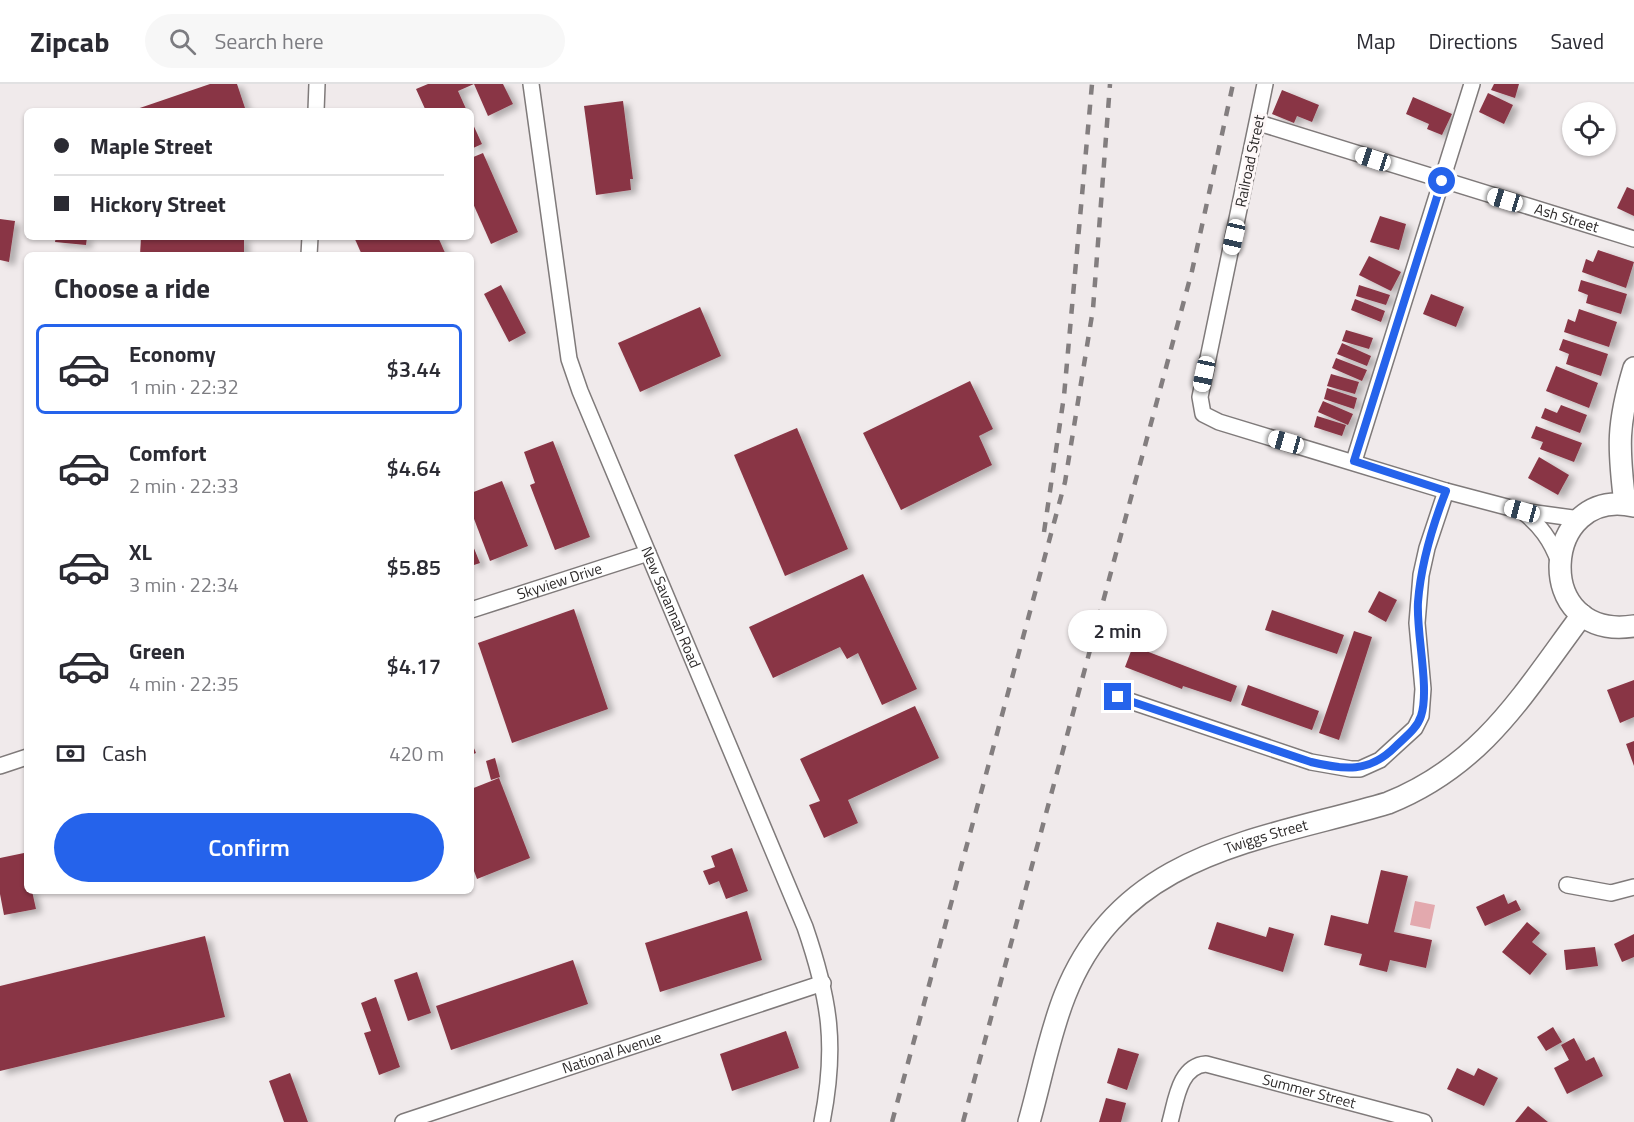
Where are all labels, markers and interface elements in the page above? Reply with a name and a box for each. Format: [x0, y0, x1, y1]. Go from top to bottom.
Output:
search box [145, 14, 565, 68]
text: Zipcab [30, 20, 109, 63]
text: Search here [214, 24, 324, 58]
icon: search [166, 25, 199, 58]
text: Map [1356, 25, 1396, 57]
text: Directions [1429, 25, 1518, 57]
text: Saved [1551, 25, 1604, 57]
map controls [1562, 102, 1616, 156]
button: locate [1562, 102, 1616, 156]
street label: Railroad Street [1229, 112, 1271, 209]
text: Maple Street [90, 129, 213, 163]
car [1353, 145, 1393, 173]
route start [1428, 167, 1455, 194]
car [1485, 186, 1525, 214]
text: Hickory Street [90, 187, 226, 221]
street label: Ash Street [1532, 197, 1602, 239]
car [1221, 217, 1247, 257]
text: Choose a ride [54, 267, 210, 308]
text: Economy [129, 337, 216, 371]
icon: car [57, 342, 111, 396]
text: $3.44 [386, 352, 441, 386]
car [1191, 355, 1217, 393]
text: 1 min · 22:32 [129, 371, 239, 402]
car [1266, 428, 1306, 456]
text: Comfort [129, 436, 207, 470]
icon: car [57, 441, 111, 495]
text: $4.64 [386, 451, 441, 485]
text: 2 min · 22:33 [129, 470, 239, 501]
car [1502, 498, 1542, 524]
text: XL [129, 535, 152, 569]
icon: car [57, 540, 111, 594]
street label: New Savannah Road [635, 543, 707, 671]
text: $5.85 [386, 550, 441, 584]
street label: Skyview Drive [514, 557, 605, 605]
text: 3 min · 22:34 [129, 569, 239, 600]
callout: 2 min [1068, 610, 1168, 652]
text: 2 min [1093, 615, 1142, 646]
text: Green [129, 634, 185, 668]
icon: car [57, 639, 111, 693]
text: $4.17 [386, 649, 441, 683]
text: 4 min · 22:35 [129, 668, 239, 699]
route end [1104, 683, 1131, 710]
text: Cash [102, 736, 147, 770]
icon: cash [54, 737, 87, 770]
text: 420 m [389, 738, 444, 769]
button: Confirm [54, 813, 444, 882]
street label: Twiggs Street [1221, 813, 1311, 860]
street label: National Avenue [559, 1025, 664, 1080]
street label: Summer Street [1260, 1067, 1359, 1115]

